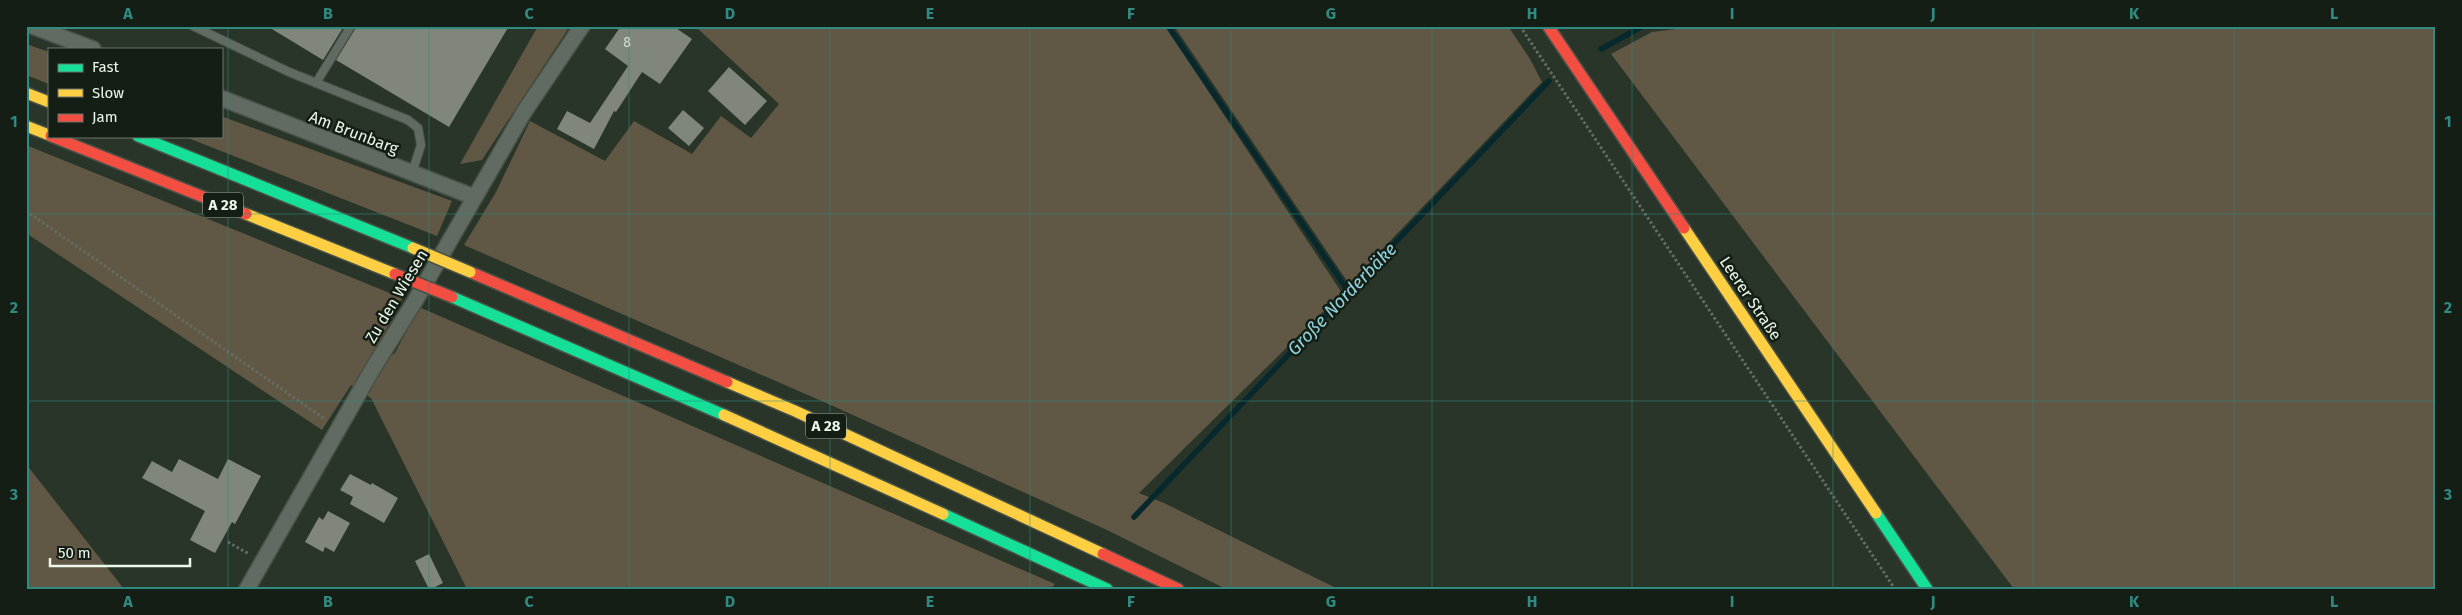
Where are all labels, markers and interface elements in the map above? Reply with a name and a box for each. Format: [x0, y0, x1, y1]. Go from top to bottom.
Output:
text: A [122, 4, 133, 23]
text: B [323, 4, 333, 23]
text: C [524, 4, 534, 23]
text: D [725, 4, 735, 23]
text: E [926, 4, 934, 23]
text: F [1127, 4, 1135, 23]
text: G [1326, 4, 1336, 23]
text: H [1527, 4, 1537, 23]
text: I [1730, 4, 1734, 23]
text: J [1929, 4, 1936, 23]
text: K [2129, 4, 2140, 23]
text: L [2330, 4, 2338, 23]
house number: 8 [623, 34, 631, 51]
legend [48, 48, 222, 138]
text: Fast [92, 58, 119, 76]
text: Slow [92, 84, 124, 102]
street label: Am Brunbarg [307, 107, 402, 158]
text: Jam [92, 108, 118, 126]
text: 1 [10, 112, 18, 131]
text: 1 [2444, 112, 2452, 131]
road number: A 28 [203, 192, 243, 218]
water label: Große Norderbäke [1283, 238, 1401, 360]
street label: Zu den Wiesen [361, 246, 432, 346]
street label: Leerer Straße [1716, 253, 1786, 344]
text: 2 [10, 298, 18, 317]
text: 2 [2444, 298, 2452, 317]
road number: A 28 [806, 414, 846, 438]
text: 3 [9, 485, 18, 504]
text: 3 [2443, 485, 2452, 504]
scale bar [50, 535, 190, 567]
text: 50 m [58, 544, 91, 562]
text: A [122, 592, 133, 611]
text: B [323, 592, 333, 611]
text: C [524, 592, 534, 611]
text: D [725, 592, 735, 611]
text: E [926, 592, 934, 611]
text: F [1127, 592, 1135, 611]
text: G [1326, 592, 1336, 611]
text: H [1527, 592, 1537, 611]
text: I [1730, 592, 1734, 611]
text: J [1929, 592, 1936, 611]
text: K [2129, 592, 2140, 611]
text: L [2330, 592, 2338, 611]

